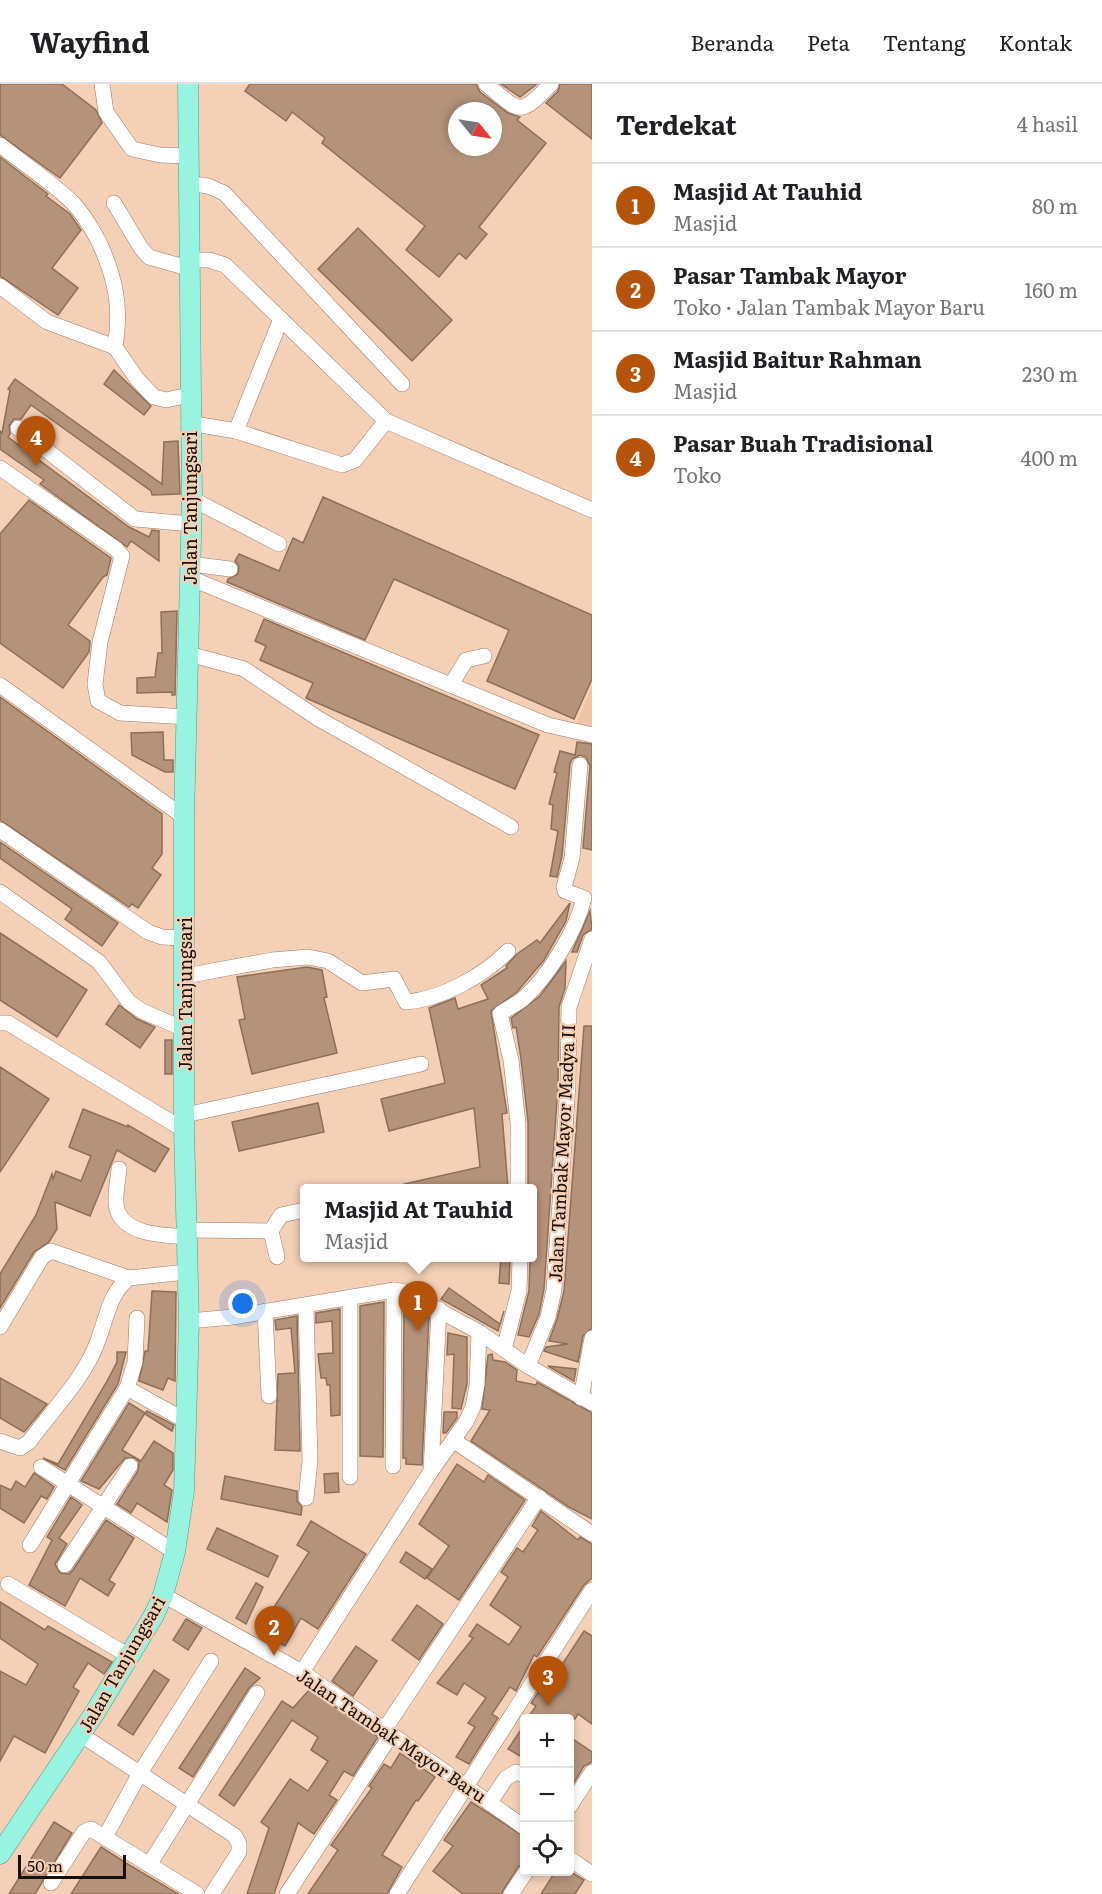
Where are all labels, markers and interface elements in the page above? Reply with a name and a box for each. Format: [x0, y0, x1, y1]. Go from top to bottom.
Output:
text: Wayfind [30, 20, 150, 62]
text: Beranda [690, 26, 774, 57]
text: Peta [807, 26, 850, 57]
text: Tentang [883, 26, 966, 57]
text: Kontak [999, 26, 1072, 57]
north arrow [448, 102, 502, 156]
text: Terdekat [616, 104, 737, 143]
text: 4 hasil [1017, 108, 1078, 138]
text: Masjid At Tauhid [673, 174, 862, 207]
text: 1 [631, 190, 640, 220]
text: 80 m [1032, 190, 1078, 220]
text: Masjid [673, 207, 737, 237]
text: Pasar Tambak Mayor [673, 258, 906, 291]
text: 2 [630, 274, 641, 304]
text: 160 m [1024, 274, 1078, 304]
text: Toko · Jalan Tambak Mayor Baru [673, 291, 985, 321]
text: Masjid Baitur Rahman [673, 342, 922, 375]
text: 3 [630, 358, 641, 388]
text: 230 m [1022, 358, 1078, 388]
text: Masjid [673, 375, 737, 405]
pin: 4 [16, 416, 56, 466]
text: Pasar Buah Tradisional [673, 426, 933, 459]
street label: Jalan Tanjungsari [176, 431, 203, 585]
text: 4 [629, 442, 642, 472]
text: 400 m [1020, 442, 1078, 472]
text: Toko [673, 459, 721, 489]
street label: Jalan Tanjungsari [171, 917, 198, 1071]
street label: Jalan Tambak Mayor Madya II [541, 1023, 581, 1283]
popup [300, 1184, 537, 1262]
text: Masjid At Tauhid [324, 1192, 513, 1225]
text: Masjid [324, 1225, 388, 1255]
pin: 1 [398, 1282, 438, 1331]
your location [228, 1289, 257, 1318]
street label: Jalan Tanjungsari [71, 1591, 171, 1737]
pin: 2 [254, 1606, 294, 1656]
pin: 3 [528, 1656, 568, 1706]
street label: Jalan Tambak Mayor Baru [292, 1661, 492, 1809]
map controls [520, 1714, 574, 1876]
button: + [520, 1714, 574, 1768]
button: − [520, 1768, 574, 1822]
button: locate [520, 1822, 574, 1876]
scale bar [18, 1852, 126, 1880]
text: 50 m [27, 1853, 63, 1877]

